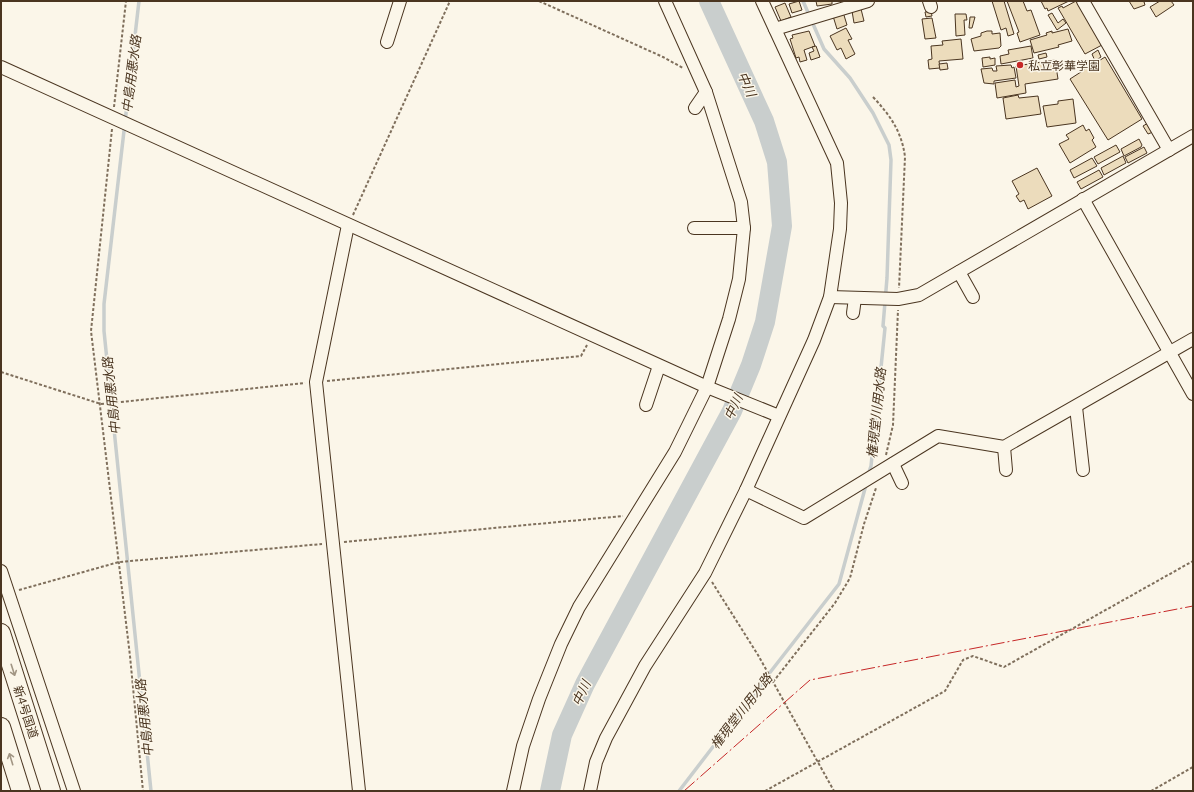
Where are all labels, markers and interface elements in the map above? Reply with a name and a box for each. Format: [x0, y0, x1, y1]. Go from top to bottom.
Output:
water label: 中島用悪水路 [118, 33, 144, 114]
place label: 私立彰華学園 [1028, 58, 1100, 73]
marker: 私立彰華学園 [1015, 60, 1025, 70]
water label: 中川 [734, 69, 760, 101]
water label: 中島用悪水路 [99, 355, 123, 436]
water label: 権現堂川用水路 [863, 366, 889, 459]
water label: 中川 [720, 390, 747, 422]
one-way arrow [10, 664, 17, 677]
water label: 権現堂川用水路 [707, 669, 776, 752]
water label: 中川 [568, 676, 595, 708]
water label: 中島用悪水路 [132, 677, 156, 758]
street label: 新4号国道 [10, 684, 42, 740]
one-way arrow [7, 753, 14, 766]

